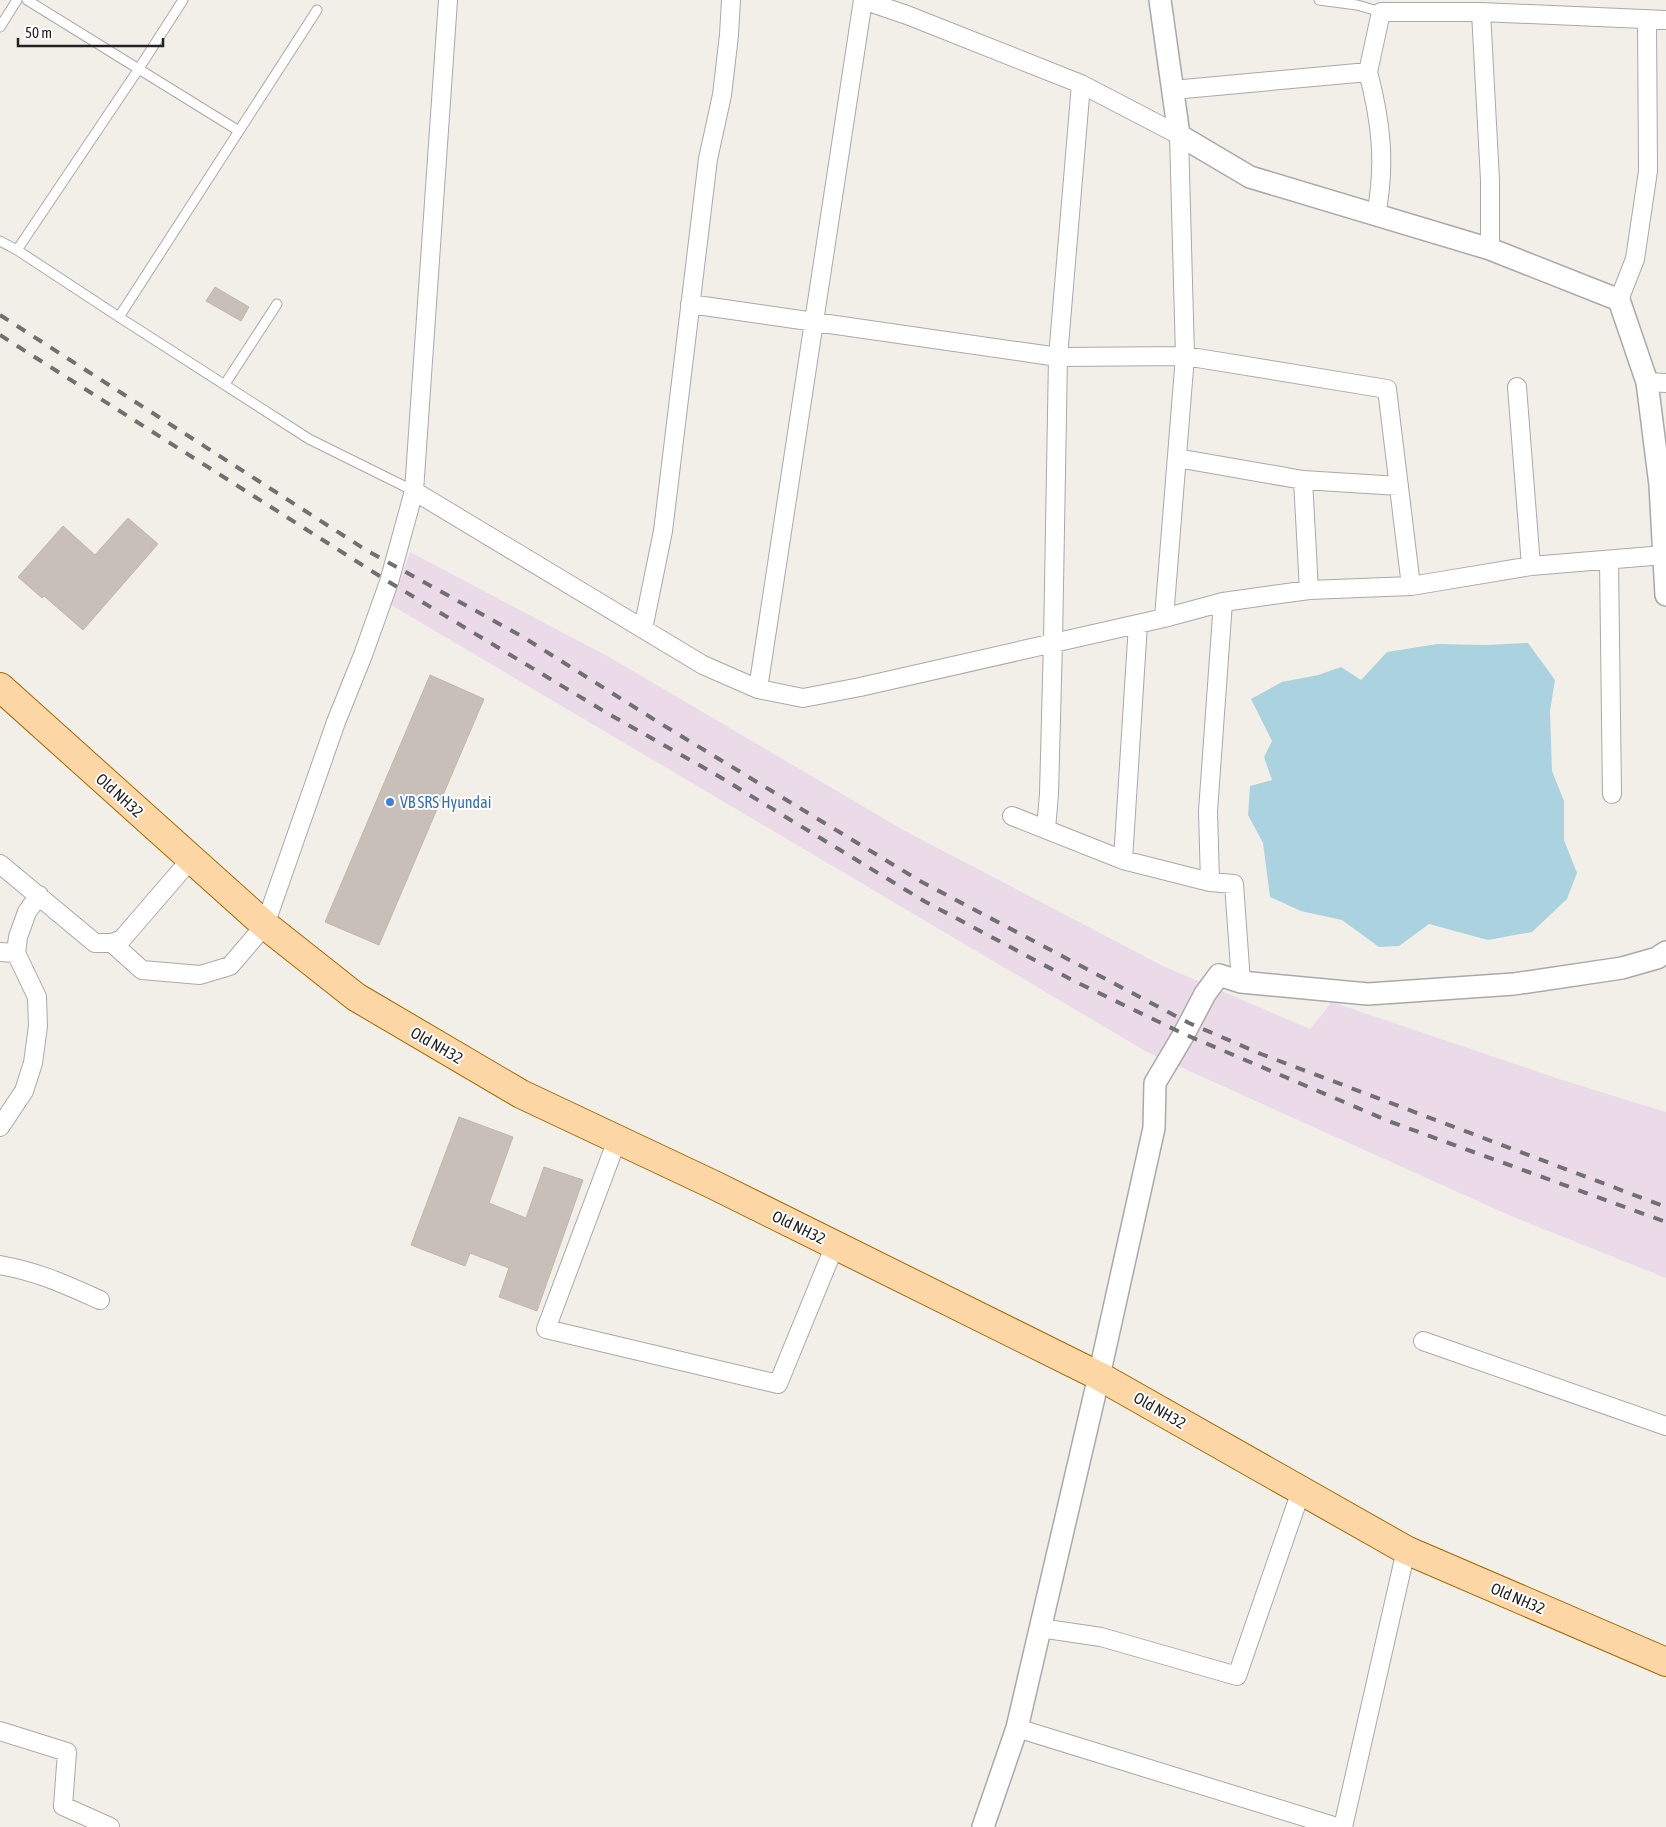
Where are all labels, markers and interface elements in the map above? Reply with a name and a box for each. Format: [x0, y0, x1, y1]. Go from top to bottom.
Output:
scale bar [18, 15, 162, 47]
text: 50 m [25, 24, 52, 41]
street label: Old NH32 [93, 769, 147, 821]
place label: VB SRS Hyundai [400, 793, 491, 812]
marker: VB SRS Hyundai [384, 796, 396, 808]
street label: Old NH32 [408, 1023, 466, 1067]
street label: Old NH32 [769, 1206, 829, 1248]
street label: Old NH32 [1131, 1388, 1189, 1432]
street label: Old NH32 [1488, 1579, 1548, 1617]

